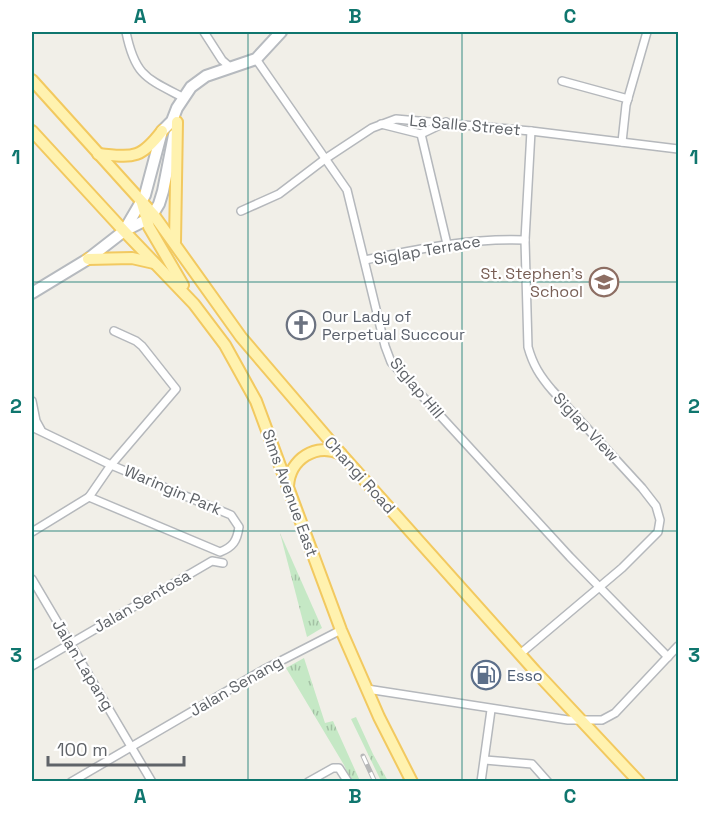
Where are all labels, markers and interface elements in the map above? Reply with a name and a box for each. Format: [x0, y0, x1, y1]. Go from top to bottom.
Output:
text: A [134, 3, 147, 29]
text: B [348, 3, 362, 29]
text: C [564, 3, 577, 29]
street label: La Salle Street [409, 110, 521, 140]
text: 1 [11, 144, 21, 170]
text: 1 [689, 144, 699, 170]
street label: Siglap Terrace [372, 230, 482, 270]
place label: St. Stephen's School [481, 263, 583, 302]
school or university icon: St. Stephen's School [588, 266, 620, 298]
place label: Our Lady of Perpetual Succour [322, 306, 465, 345]
church icon: Our Lady of Perpetual Succour [285, 309, 317, 341]
street label: Siglap Hill [385, 353, 449, 423]
street label: Siglap View [549, 388, 623, 466]
text: 2 [10, 393, 22, 419]
text: 2 [688, 393, 700, 419]
street label: Sims Avenue East [257, 426, 323, 560]
street label: Changi Road [320, 432, 400, 518]
street label: Waringin Park [121, 460, 225, 520]
street label: Jalan Sentosa [90, 565, 194, 637]
street label: Jalan Lapang [48, 616, 118, 714]
text: 3 [10, 642, 22, 668]
text: 3 [688, 642, 700, 668]
street label: Jalan Senang [186, 651, 286, 721]
fuel station icon: Esso [470, 659, 502, 691]
place label: Esso [507, 665, 543, 686]
scale bar [48, 729, 184, 767]
text: 100 m [57, 738, 108, 761]
text: A [134, 783, 147, 809]
text: B [348, 783, 362, 809]
text: C [564, 783, 577, 809]

